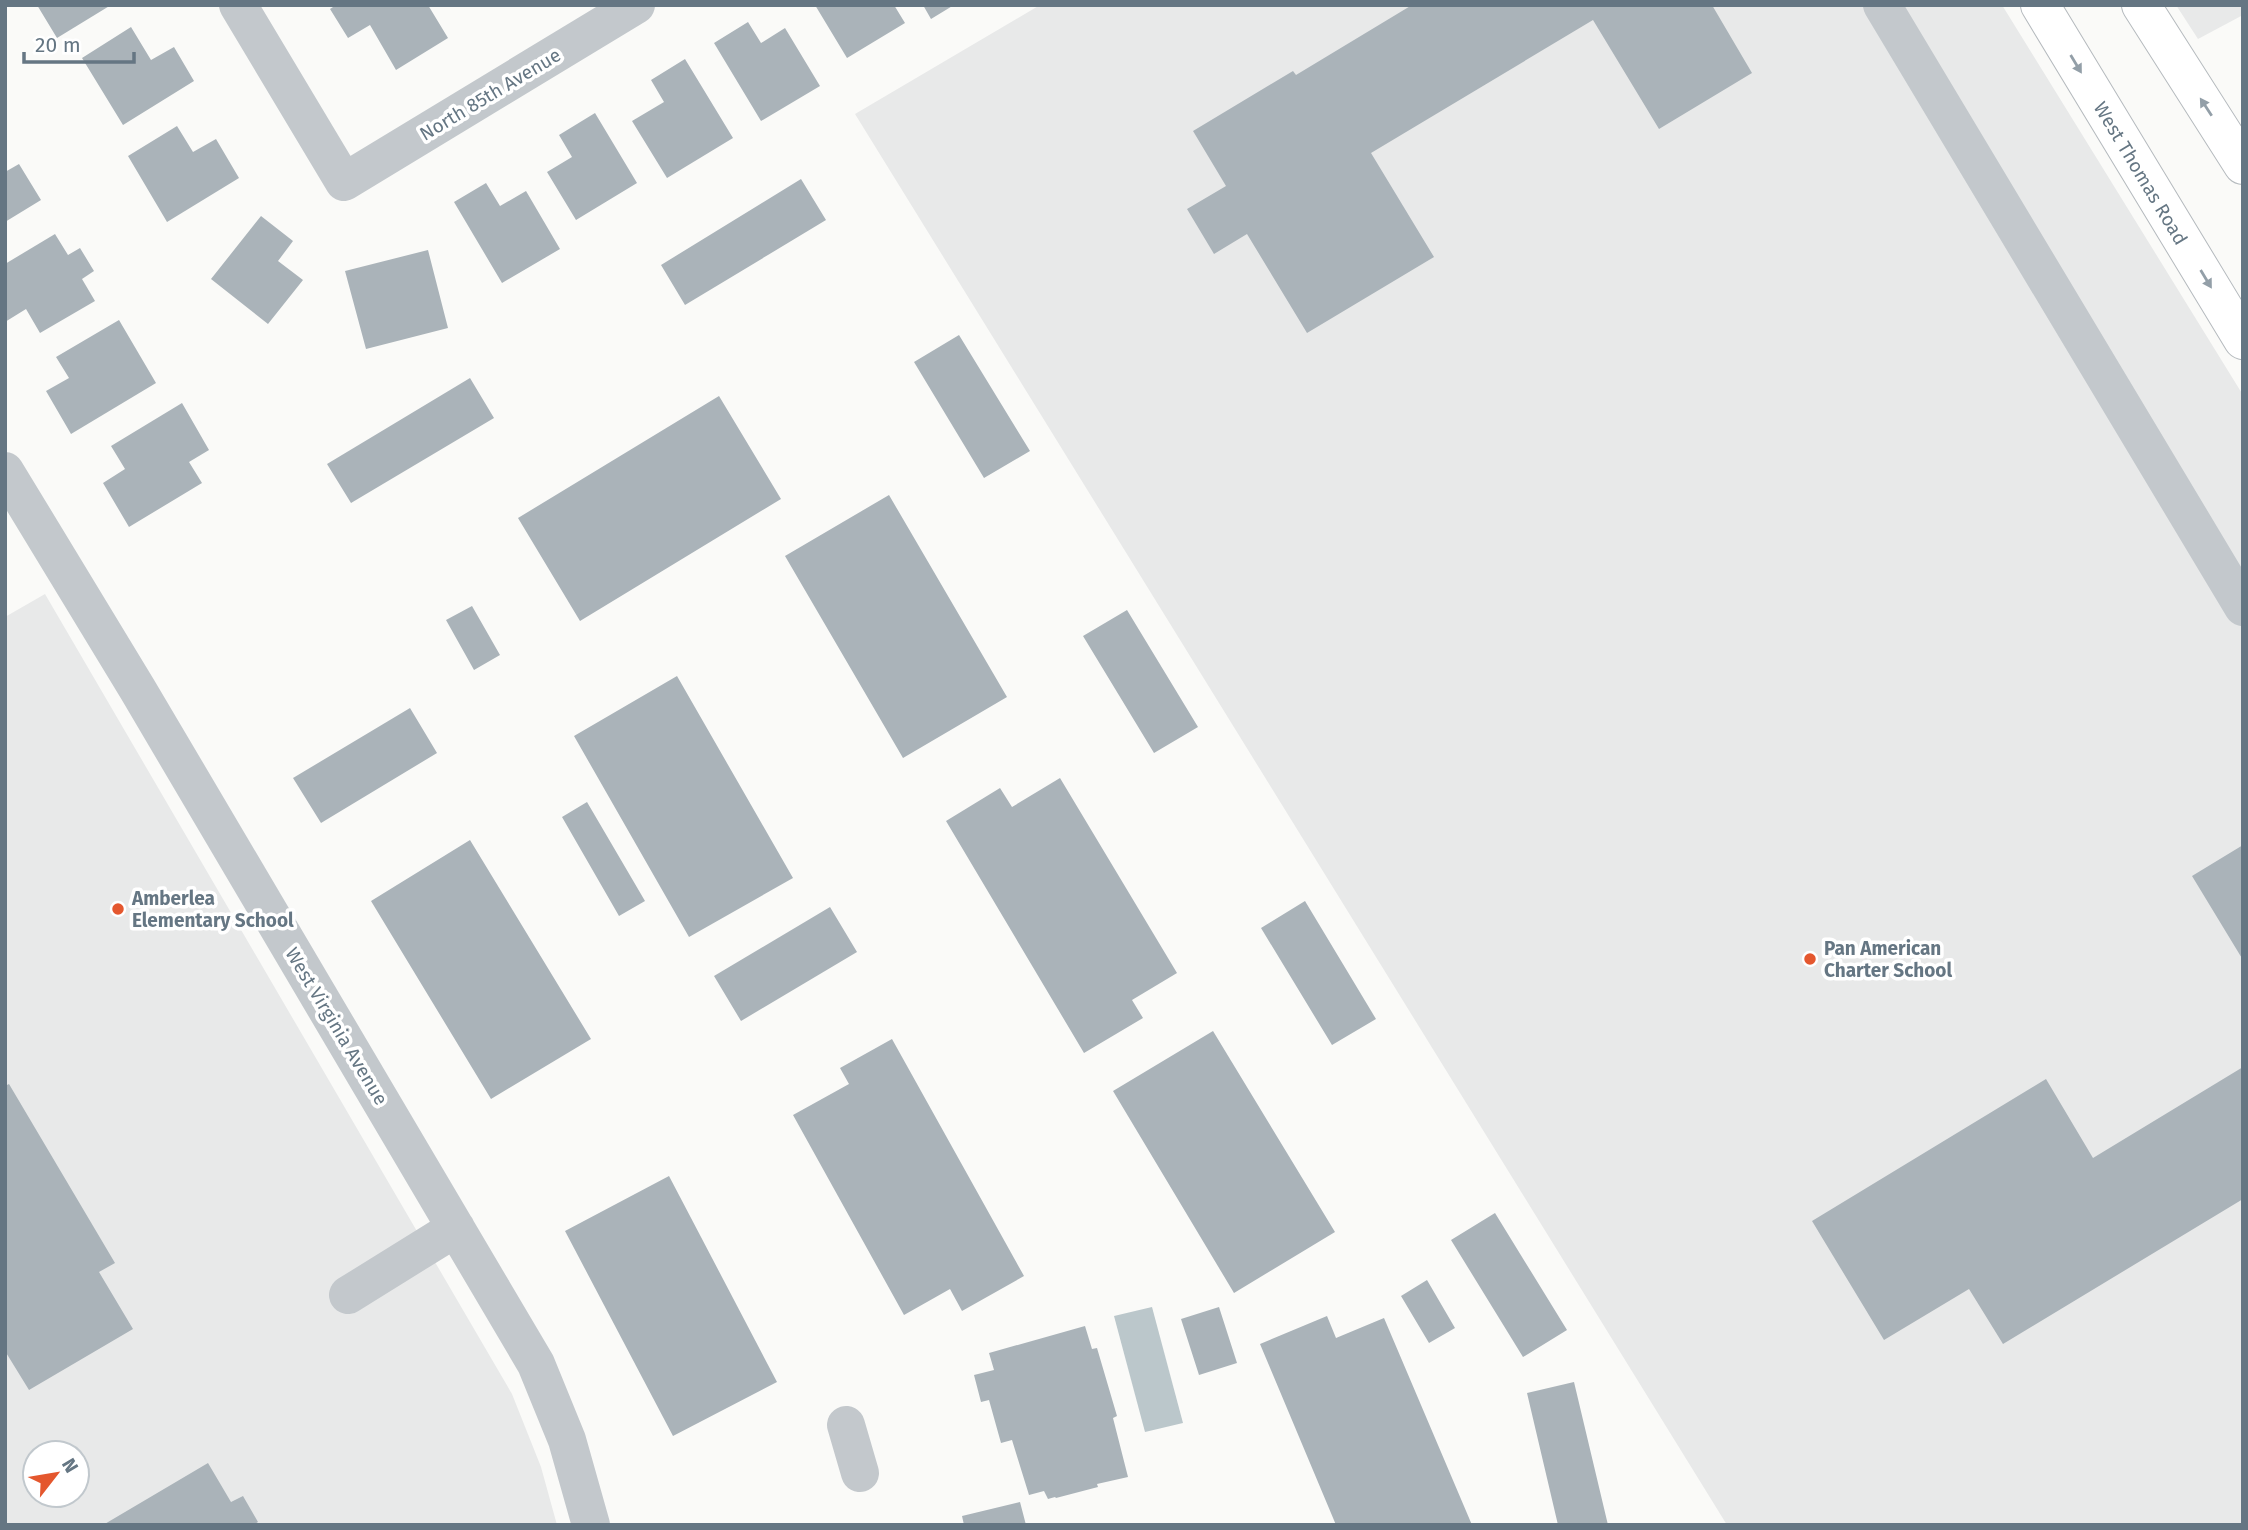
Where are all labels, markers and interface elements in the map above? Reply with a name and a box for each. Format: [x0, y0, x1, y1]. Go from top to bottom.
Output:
scale bar [24, 21, 135, 65]
text: 20 m [35, 32, 81, 58]
street label: North 85th Avenue [416, 43, 565, 146]
one-way arrow [2069, 54, 2082, 73]
street label: West Thomas Road [2089, 98, 2192, 249]
one-way arrow [2200, 98, 2213, 117]
one-way arrow [2199, 270, 2212, 289]
place label: Amberlea Elementary School [131, 887, 294, 932]
marker: Amberlea Elementary School [110, 901, 126, 917]
place label: Pan American Charter School [1824, 937, 1952, 982]
street label: West Virginia Avenue [280, 943, 393, 1109]
marker: Pan American Charter School [1802, 951, 1818, 967]
north arrow [21, 1439, 91, 1509]
text: N [57, 1454, 83, 1477]

